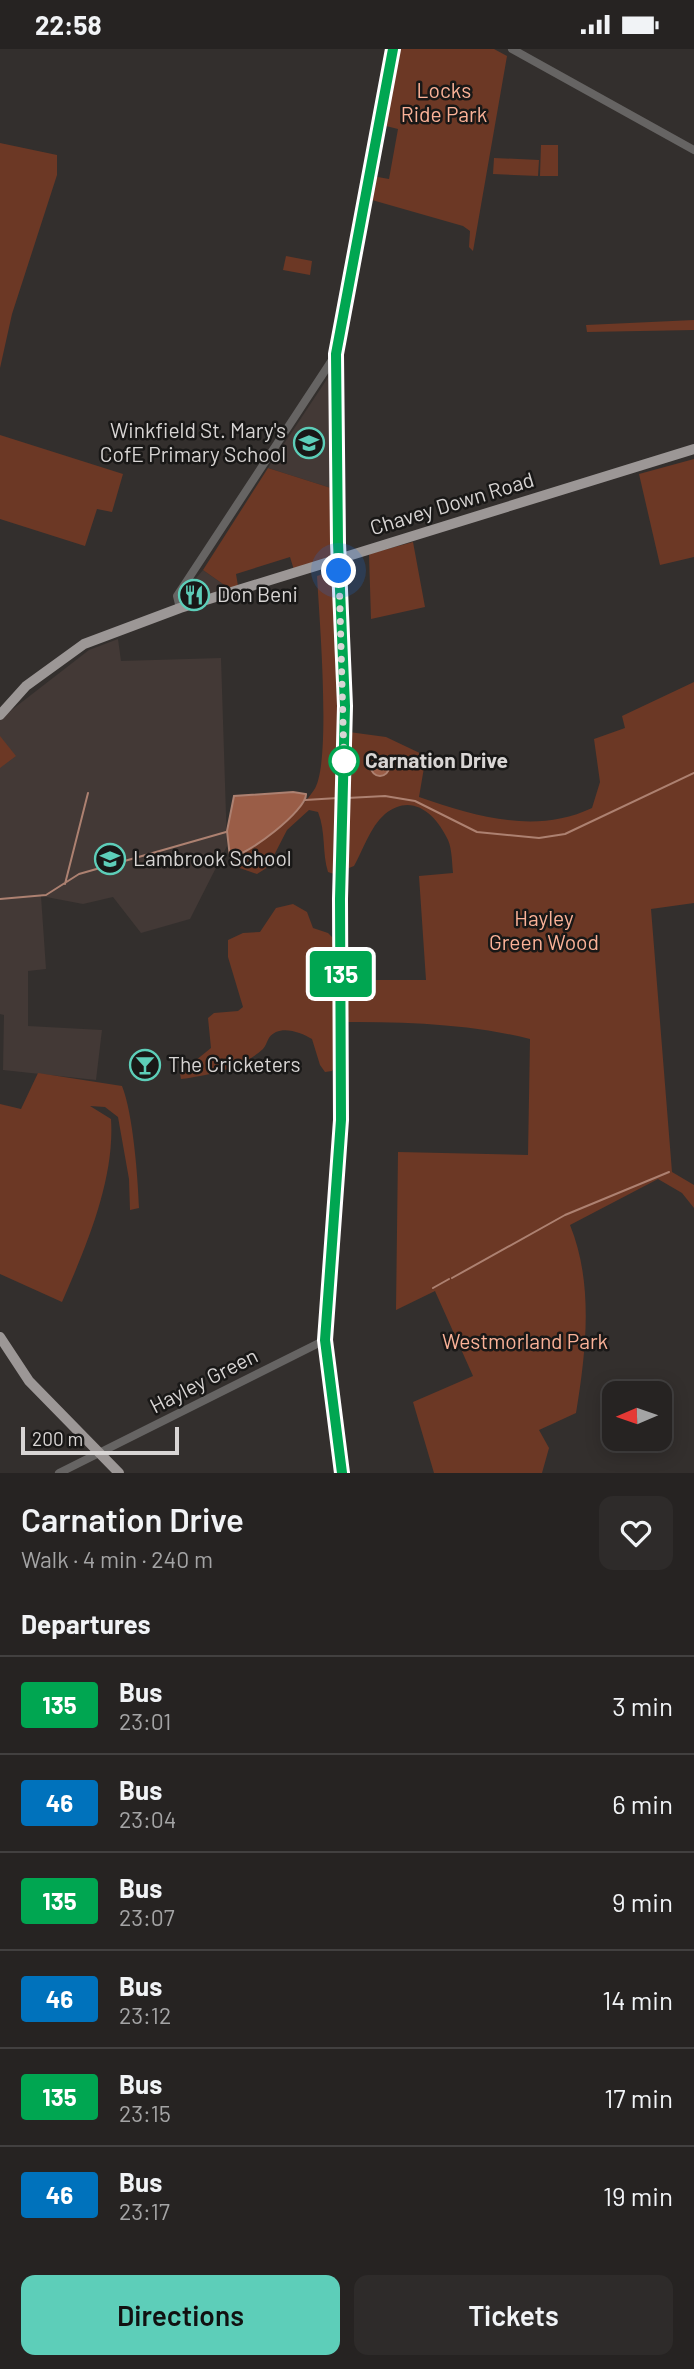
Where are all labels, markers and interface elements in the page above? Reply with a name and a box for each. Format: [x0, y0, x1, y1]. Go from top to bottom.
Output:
text: 22:58 [35, 9, 102, 40]
park label: Locks Ride Park [401, 77, 487, 126]
place label: Winkfield St. Mary's CofE Primary School [100, 417, 286, 466]
school or university icon: Winkfield St. Mary's CofE Primary School [292, 426, 326, 460]
street label: Chavey Down Road [367, 466, 537, 539]
your location [321, 553, 356, 588]
restaurant icon: Don Beni [177, 578, 211, 612]
place label: Don Beni [217, 581, 298, 606]
marker: Carnation Drive [329, 746, 359, 776]
place label: Carnation Drive [365, 747, 508, 772]
school or university icon: Lambrook School [93, 842, 127, 876]
place label: Lambrook School [133, 845, 292, 870]
park label: Hayley Green Wood [489, 905, 599, 954]
line badge: 135 [301, 951, 381, 997]
text: 135 [324, 959, 358, 988]
bar icon: The Cricketers [128, 1048, 162, 1082]
place label: The Cricketers [168, 1051, 301, 1076]
park label: Westmorland Park [442, 1328, 608, 1353]
street label: Hayley Green [145, 1342, 261, 1418]
north arrow [602, 1381, 672, 1451]
map controls [602, 1381, 672, 1451]
scale bar [21, 1424, 178, 1456]
text: 200 m [32, 1427, 83, 1450]
button: heart [599, 1496, 673, 1570]
text: Carnation Drive [21, 1499, 244, 1539]
text: Walk · 4 min · 240 m [21, 1545, 213, 1573]
text: Departures [21, 1608, 151, 1639]
text: Bus [119, 1676, 162, 1707]
text: 135 [42, 1690, 77, 1719]
text: 3 min [612, 1690, 673, 1721]
text: 23:01 [119, 1707, 171, 1735]
text: Bus [119, 1774, 162, 1805]
text: 46 [46, 1788, 73, 1817]
text: 6 min [612, 1788, 673, 1819]
text: 23:04 [119, 1805, 177, 1833]
text: Bus [119, 1872, 162, 1903]
text: 135 [42, 1886, 77, 1915]
text: 9 min [612, 1886, 673, 1917]
text: 23:07 [119, 1903, 175, 1931]
text: Bus [119, 1970, 162, 2001]
text: 46 [46, 1984, 73, 2013]
text: 14 min [602, 1984, 673, 2015]
text: 23:12 [119, 2001, 171, 2029]
text: Bus [119, 2068, 162, 2099]
text: 135 [42, 2082, 77, 2111]
text: 17 min [604, 2082, 673, 2113]
text: 23:15 [119, 2099, 171, 2127]
text: Bus [119, 2166, 162, 2197]
text: 46 [46, 2180, 73, 2209]
text: 19 min [603, 2180, 673, 2211]
text: 23:17 [119, 2197, 170, 2225]
button: Directions [21, 2275, 340, 2355]
button: Tickets [354, 2275, 673, 2355]

